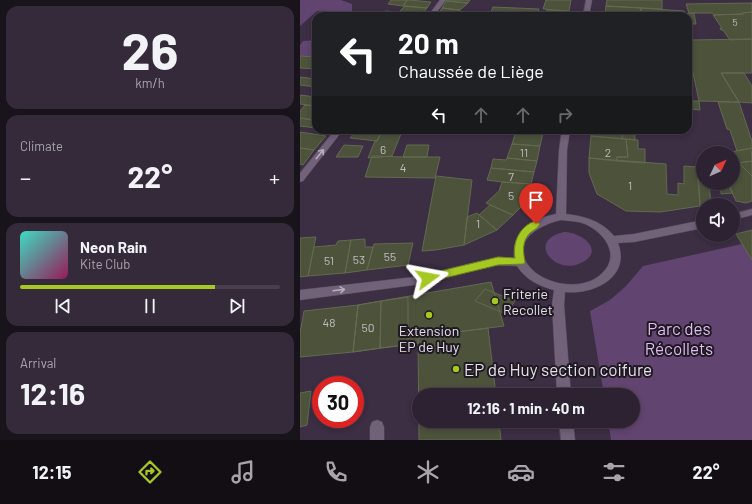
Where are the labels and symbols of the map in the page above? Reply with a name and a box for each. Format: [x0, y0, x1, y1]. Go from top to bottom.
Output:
house number: 5 [732, 16, 738, 28]
house number: 6 [380, 142, 386, 156]
house number: 11 [520, 145, 528, 159]
house number: 2 [605, 145, 611, 159]
north arrow [696, 146, 740, 190]
one-way arrow [315, 149, 324, 160]
house number: 4 [400, 160, 406, 174]
house number: 7 [508, 169, 514, 183]
house number: 1 [628, 178, 632, 192]
pin [519, 183, 553, 224]
house number: 5 [508, 188, 514, 202]
house number: 1 [476, 216, 480, 230]
house number: 55 [384, 249, 396, 263]
house number: 53 [353, 252, 365, 266]
house number: 51 [324, 253, 334, 267]
position arrow [407, 257, 449, 299]
place label: Friterie Recollet [503, 285, 553, 318]
one-way arrow [332, 287, 345, 294]
marker: Friterie Recollet [490, 296, 500, 306]
marker: Extension EP de Huy [424, 310, 434, 320]
house number: 48 [323, 315, 335, 329]
park label: Parc des Récollets [645, 318, 713, 358]
house number: 50 [362, 320, 374, 334]
place label: Extension EP de Huy [399, 322, 460, 355]
place label: EP de Huy section coifure [464, 359, 652, 379]
marker: EP de Huy section coifure [451, 364, 461, 374]
speed limit sign: 30 [312, 376, 364, 428]

